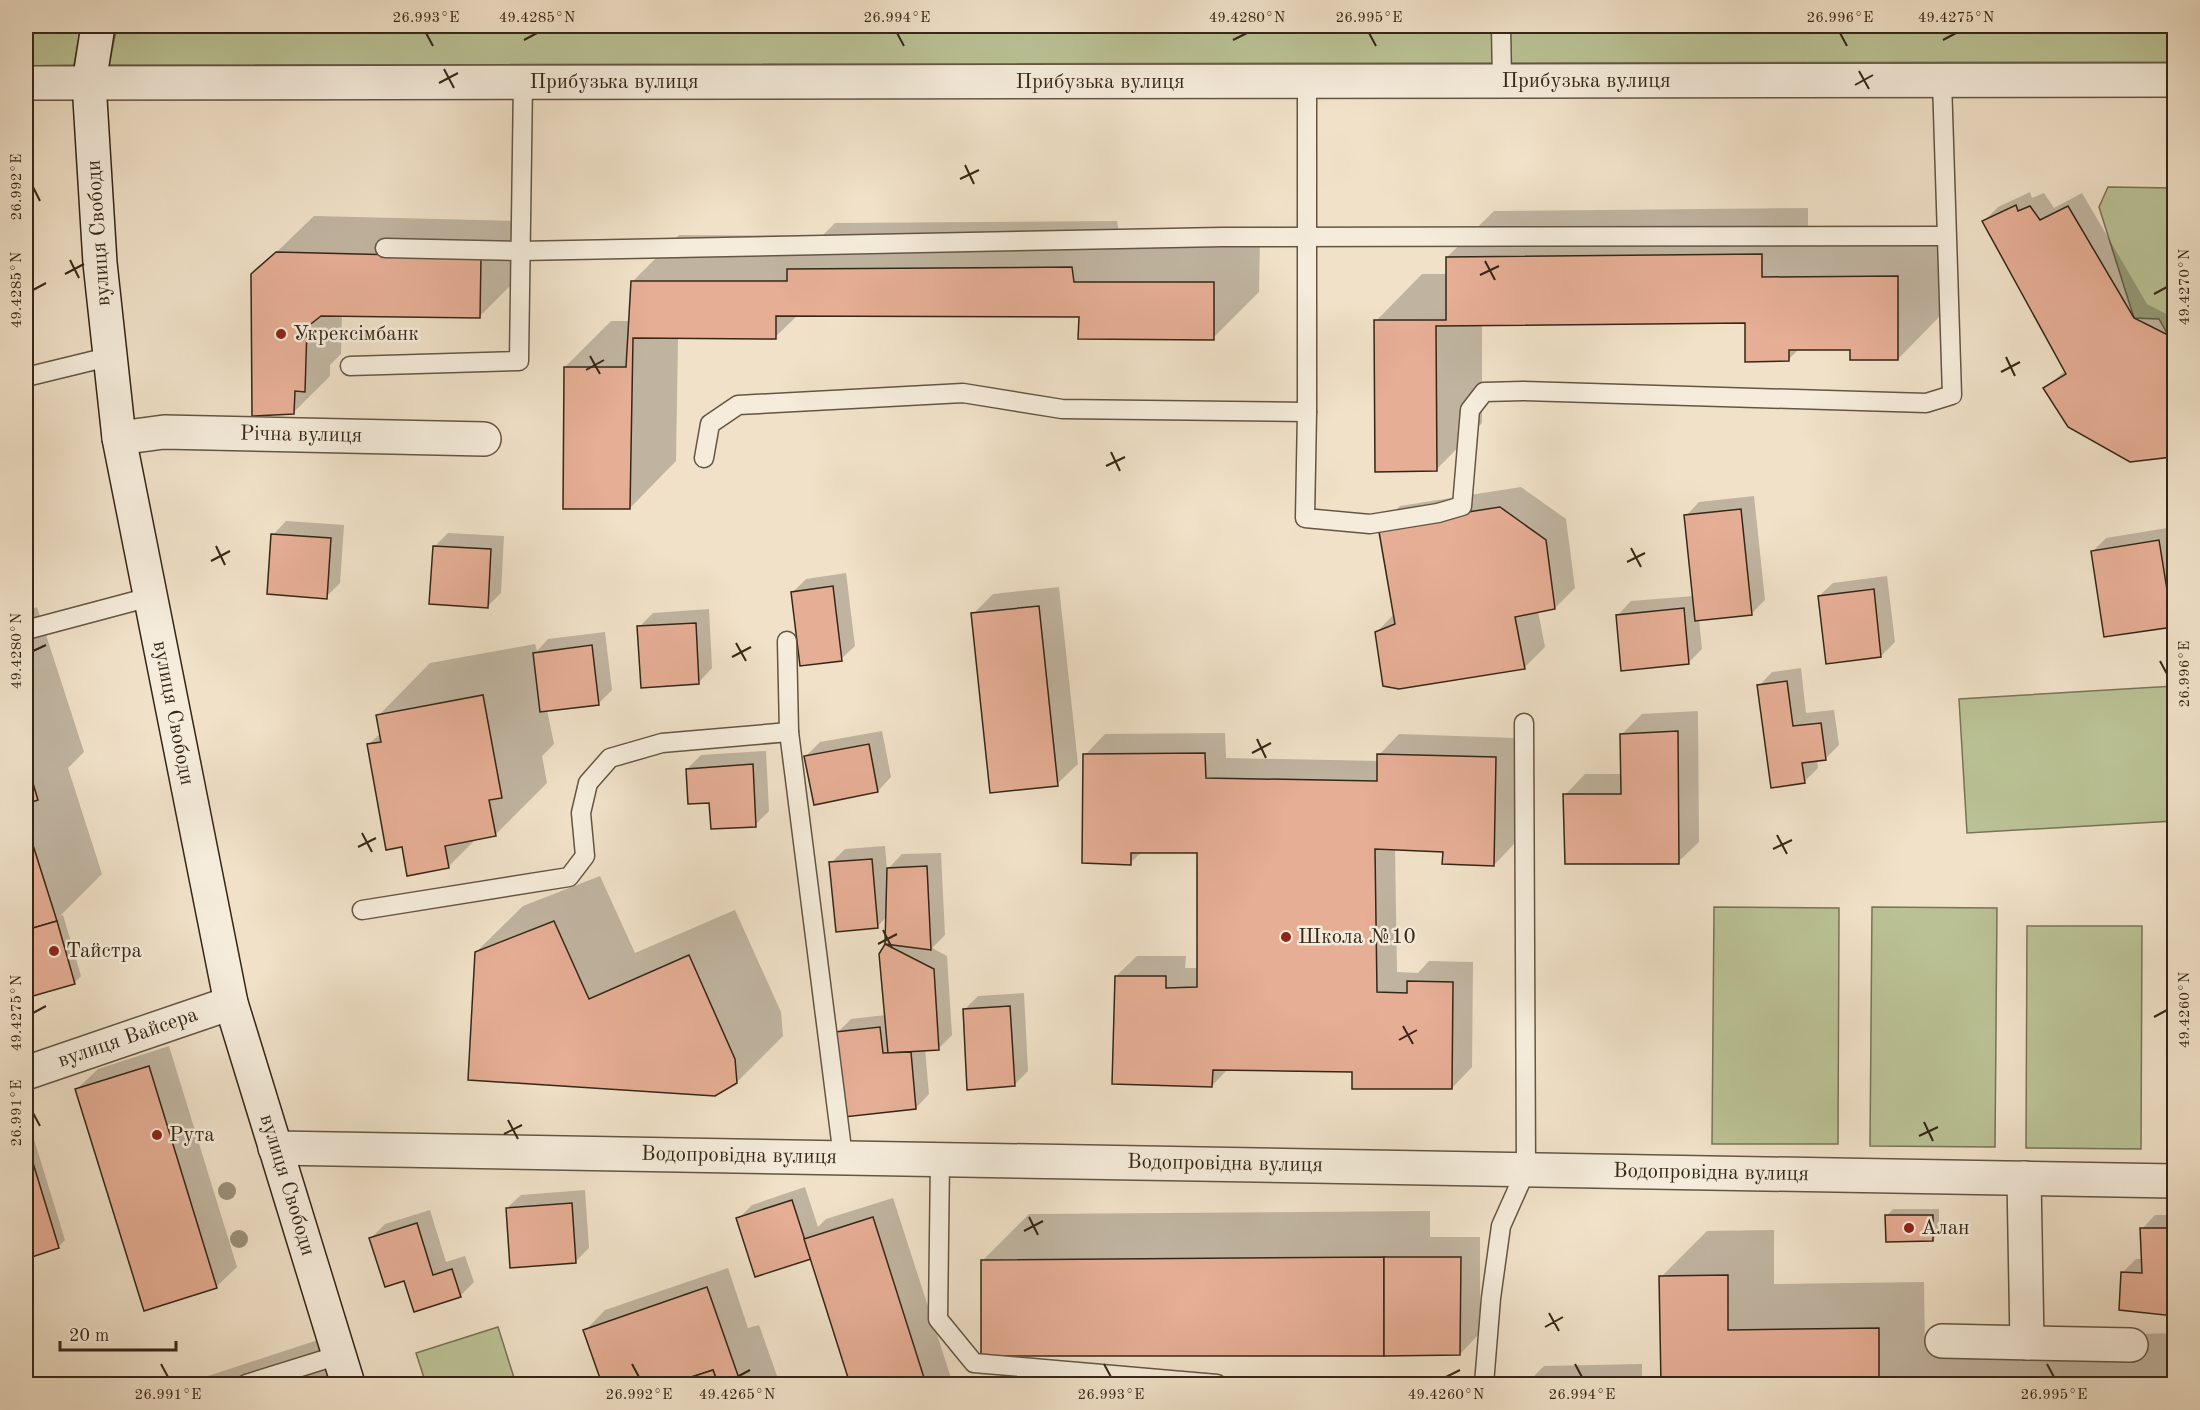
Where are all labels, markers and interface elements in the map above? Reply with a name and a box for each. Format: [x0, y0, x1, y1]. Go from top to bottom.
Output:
text: 26.993°E [393, 11, 459, 26]
text: 49.4285°N [499, 11, 576, 26]
text: 26.994°E [864, 11, 930, 26]
text: 49.4280°N [1209, 11, 1286, 26]
text: 26.995°E [1336, 11, 1402, 26]
text: 26.996°E [1807, 11, 1873, 26]
text: 49.4275°N [1918, 11, 1995, 26]
street label: Прибузька вулиця [1501, 71, 1671, 92]
street label: Прибузька вулиця [529, 72, 699, 93]
street label: Прибузька вулиця [1015, 72, 1185, 93]
text: 26.992°E [10, 154, 25, 220]
street label: вулиця Свободи [83, 159, 115, 307]
text: 49.4270°N [2178, 248, 2193, 325]
text: 49.4285°N [10, 251, 25, 328]
place label: Укрексімбанк [293, 324, 419, 345]
marker: Укрексімбанк [274, 327, 288, 341]
street label: Річна вулиця [240, 423, 363, 447]
text: 49.4280°N [10, 612, 25, 689]
street label: вулиця Свободи [149, 639, 197, 787]
text: 26.996°E [2178, 641, 2193, 707]
place label: Школа №10 [1298, 927, 1416, 948]
marker: Школа №10 [1279, 930, 1293, 944]
place label: Тайстра [66, 941, 142, 962]
marker: Тайстра [47, 944, 61, 958]
text: 49.4260°N [2178, 971, 2193, 1048]
text: 49.4275°N [10, 974, 25, 1051]
street label: вулиця Вайсера [55, 1004, 201, 1072]
text: 26.991°E [10, 1080, 25, 1146]
street label: вулиця Свободи [256, 1112, 318, 1258]
place label: Рута [169, 1125, 215, 1146]
marker: Рута [150, 1128, 164, 1142]
street label: Водопровідна вулиця [641, 1144, 837, 1168]
street label: Водопровідна вулиця [1127, 1152, 1323, 1176]
street label: Водопровідна вулиця [1613, 1161, 1809, 1185]
place label: Алан [1921, 1218, 1970, 1239]
marker: Алан [1902, 1221, 1916, 1235]
scale bar [60, 1314, 176, 1352]
text: 20 m [69, 1327, 109, 1345]
text: 26.991°E [135, 1388, 201, 1403]
text: 26.992°E [606, 1388, 672, 1403]
text: 49.4265°N [699, 1388, 776, 1403]
text: 26.993°E [1078, 1388, 1144, 1403]
text: 49.4260°N [1408, 1388, 1485, 1403]
text: 26.994°E [1549, 1388, 1615, 1403]
text: 26.995°E [2021, 1388, 2087, 1403]

